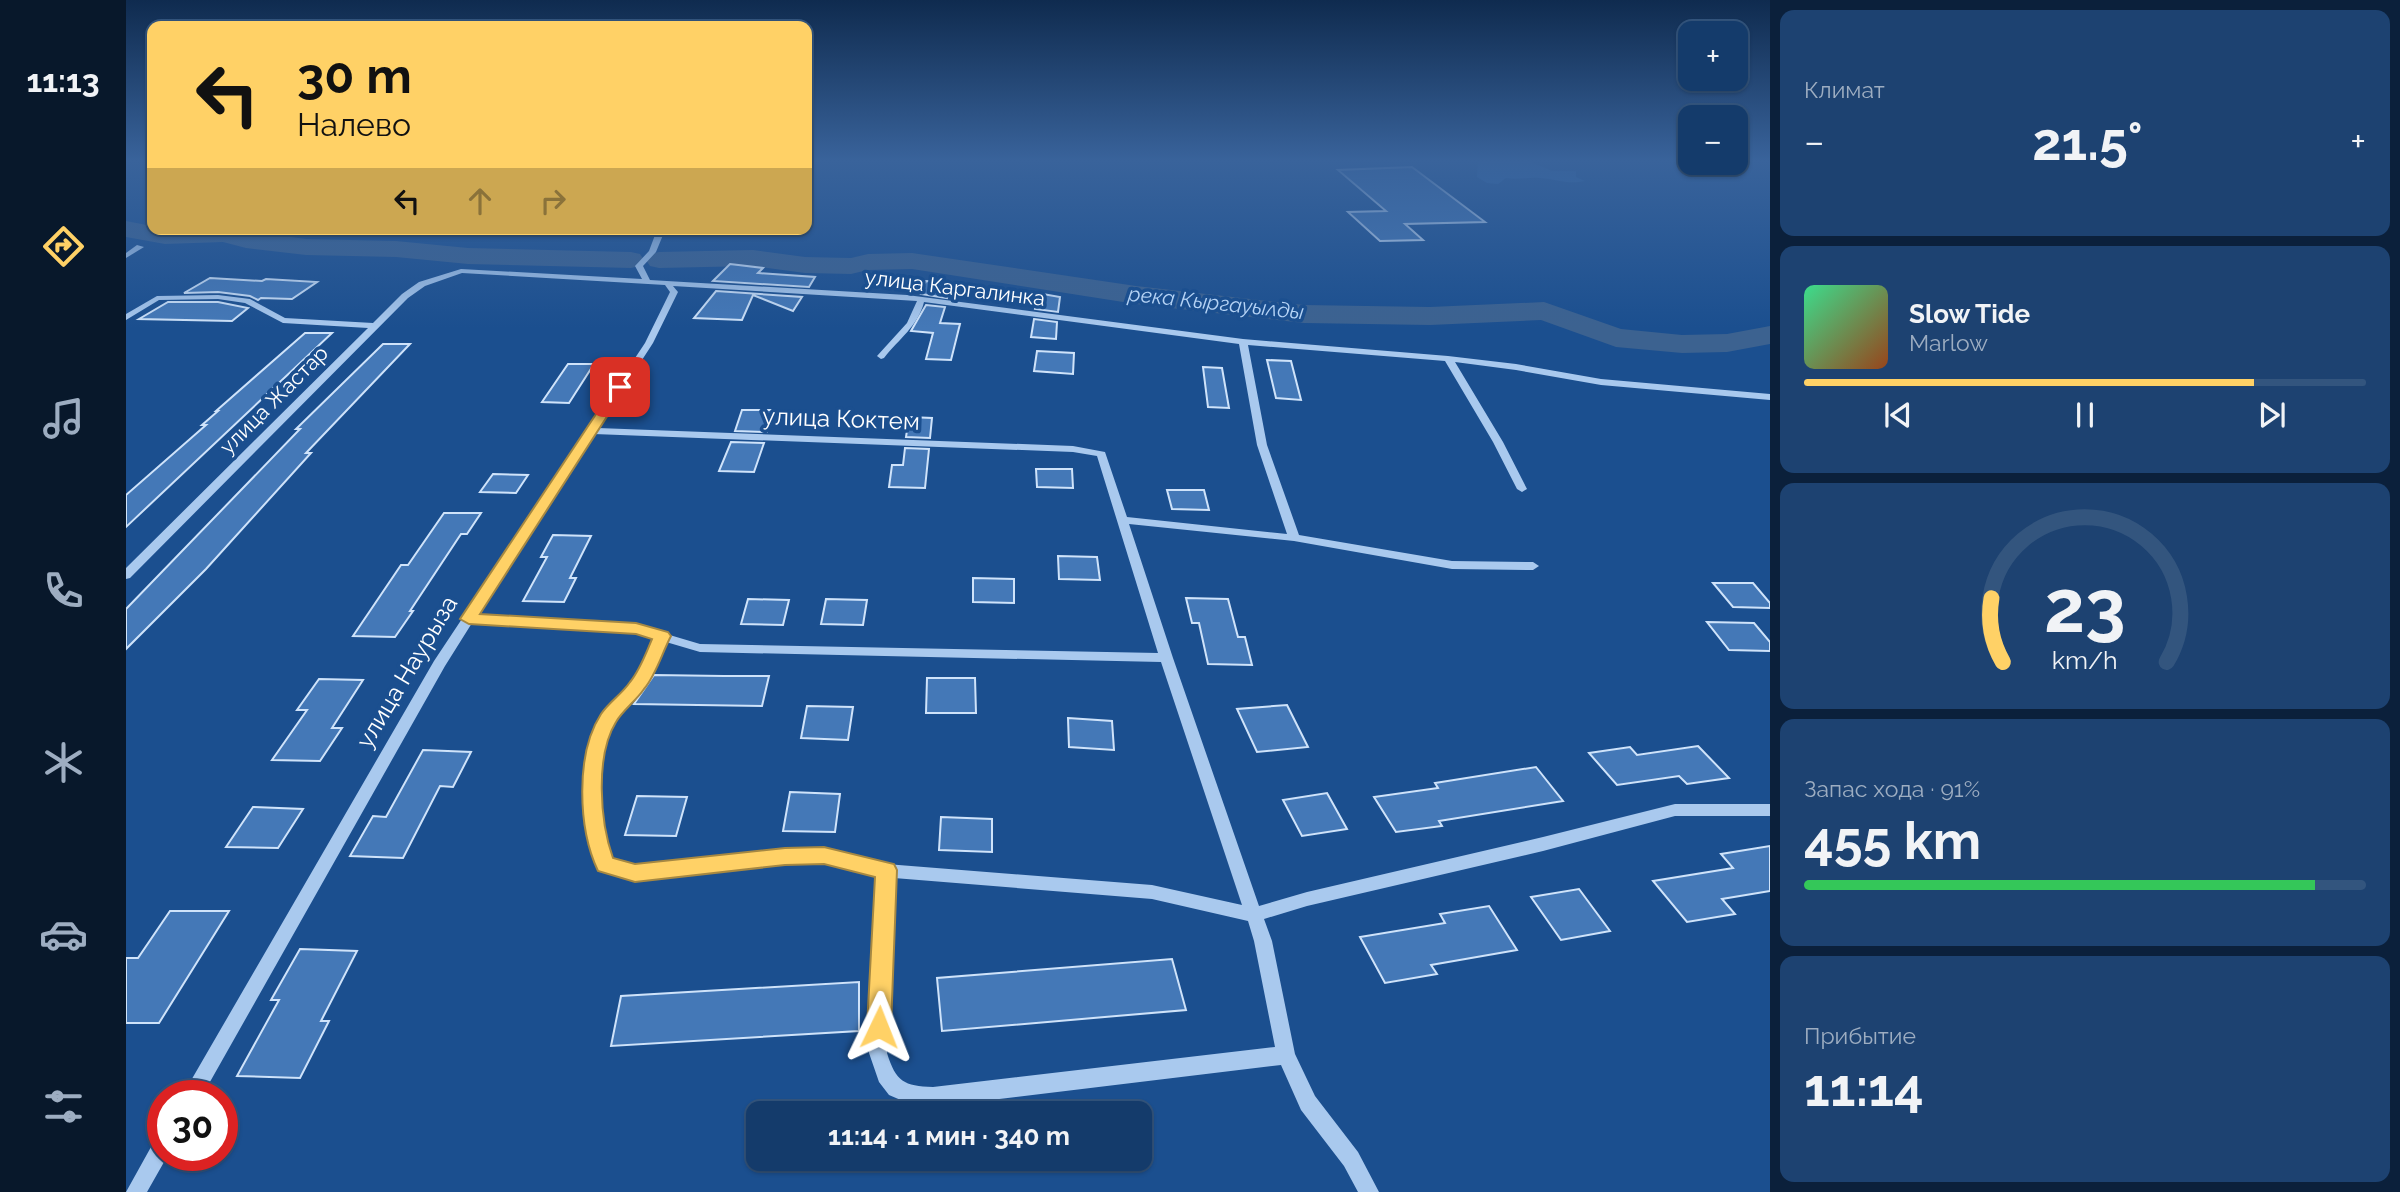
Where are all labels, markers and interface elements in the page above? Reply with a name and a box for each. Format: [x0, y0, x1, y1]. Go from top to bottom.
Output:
map controls [1678, 21, 1748, 175]
button: + [1678, 21, 1748, 91]
text: 30 m [297, 47, 412, 104]
icon: left [182, 49, 273, 140]
text: 11:13 [26, 62, 100, 99]
text: Климат [1804, 76, 1885, 103]
button: − [1678, 105, 1748, 175]
text: Налево [297, 106, 411, 143]
text: 21.5° [2032, 111, 2143, 172]
text: − [1804, 119, 1824, 164]
text: + [2350, 119, 2366, 164]
icon: left [388, 182, 426, 220]
icon: ahead [461, 182, 499, 220]
icon: right [534, 182, 572, 220]
icon: directions [39, 222, 88, 271]
street label: улица Каргалинка [864, 264, 1047, 311]
water label: река Кыргауылды [1126, 281, 1305, 324]
text: Slow Tide [1909, 299, 2030, 329]
text: Marlow [1909, 329, 1988, 356]
street label: улица Жастар [214, 340, 333, 459]
pin [590, 357, 650, 417]
icon: arrive [601, 368, 639, 406]
icon: music [39, 394, 88, 443]
icon: previous [1879, 396, 1917, 434]
icon: pause [2066, 396, 2104, 434]
icon: next [2253, 396, 2291, 434]
street label: улица Коктем [762, 401, 920, 436]
text: 23 [2044, 564, 2126, 649]
icon: phone [39, 566, 88, 615]
street label: улица Наурыза [350, 590, 463, 753]
text: km/h [2052, 645, 2118, 675]
icon: climate [39, 738, 88, 787]
text: Запас хода · 91% [1804, 775, 1980, 802]
text: 455 km [1804, 810, 1981, 871]
icon: car [39, 910, 88, 959]
position arrow [842, 990, 916, 1064]
text: Прибытие [1804, 1022, 1916, 1049]
text: 11:14 [1804, 1057, 1924, 1118]
speed limit sign: 30 [147, 1080, 238, 1171]
icon: filters [39, 1082, 88, 1131]
text: 11:14 · 1 мин · 340 m [828, 1121, 1070, 1151]

